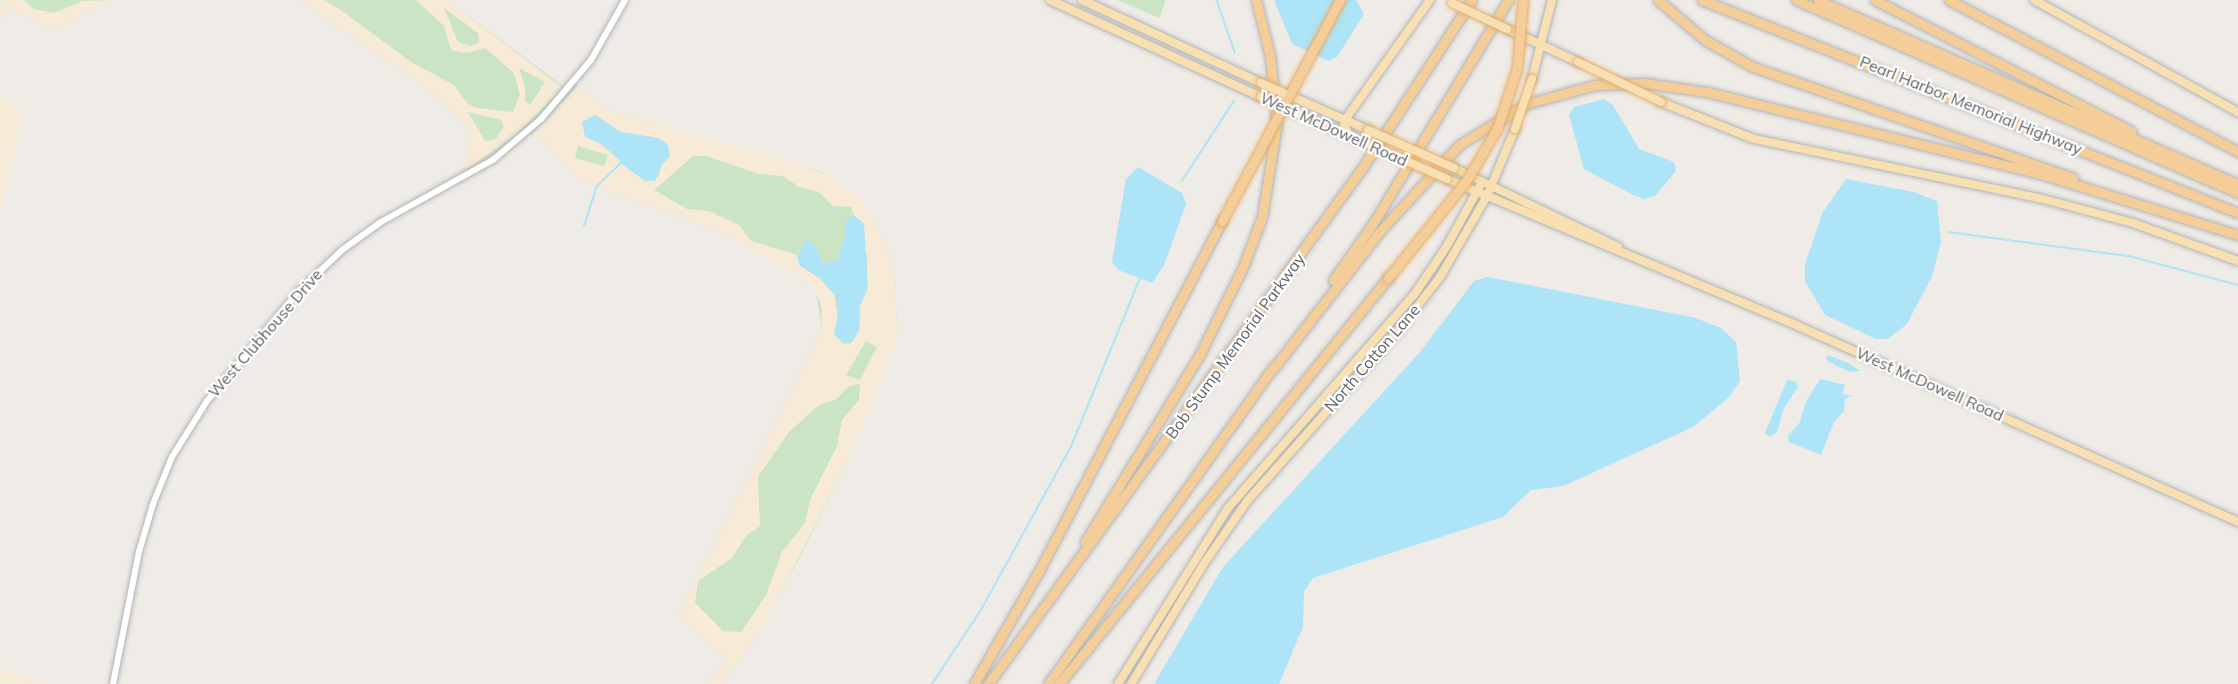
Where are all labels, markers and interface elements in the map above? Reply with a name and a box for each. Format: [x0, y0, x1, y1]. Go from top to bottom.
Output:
street label: Pearl Harbor Memorial Highway [1857, 51, 2085, 159]
street label: West McDowell Road [1257, 88, 1411, 170]
street label: Bob Stump Memorial Parkway [1161, 250, 1309, 442]
street label: West Clubhouse Drive [204, 265, 326, 401]
street label: North Cotton Lane [1320, 300, 1424, 416]
street label: West McDowell Road [1853, 343, 2007, 425]

